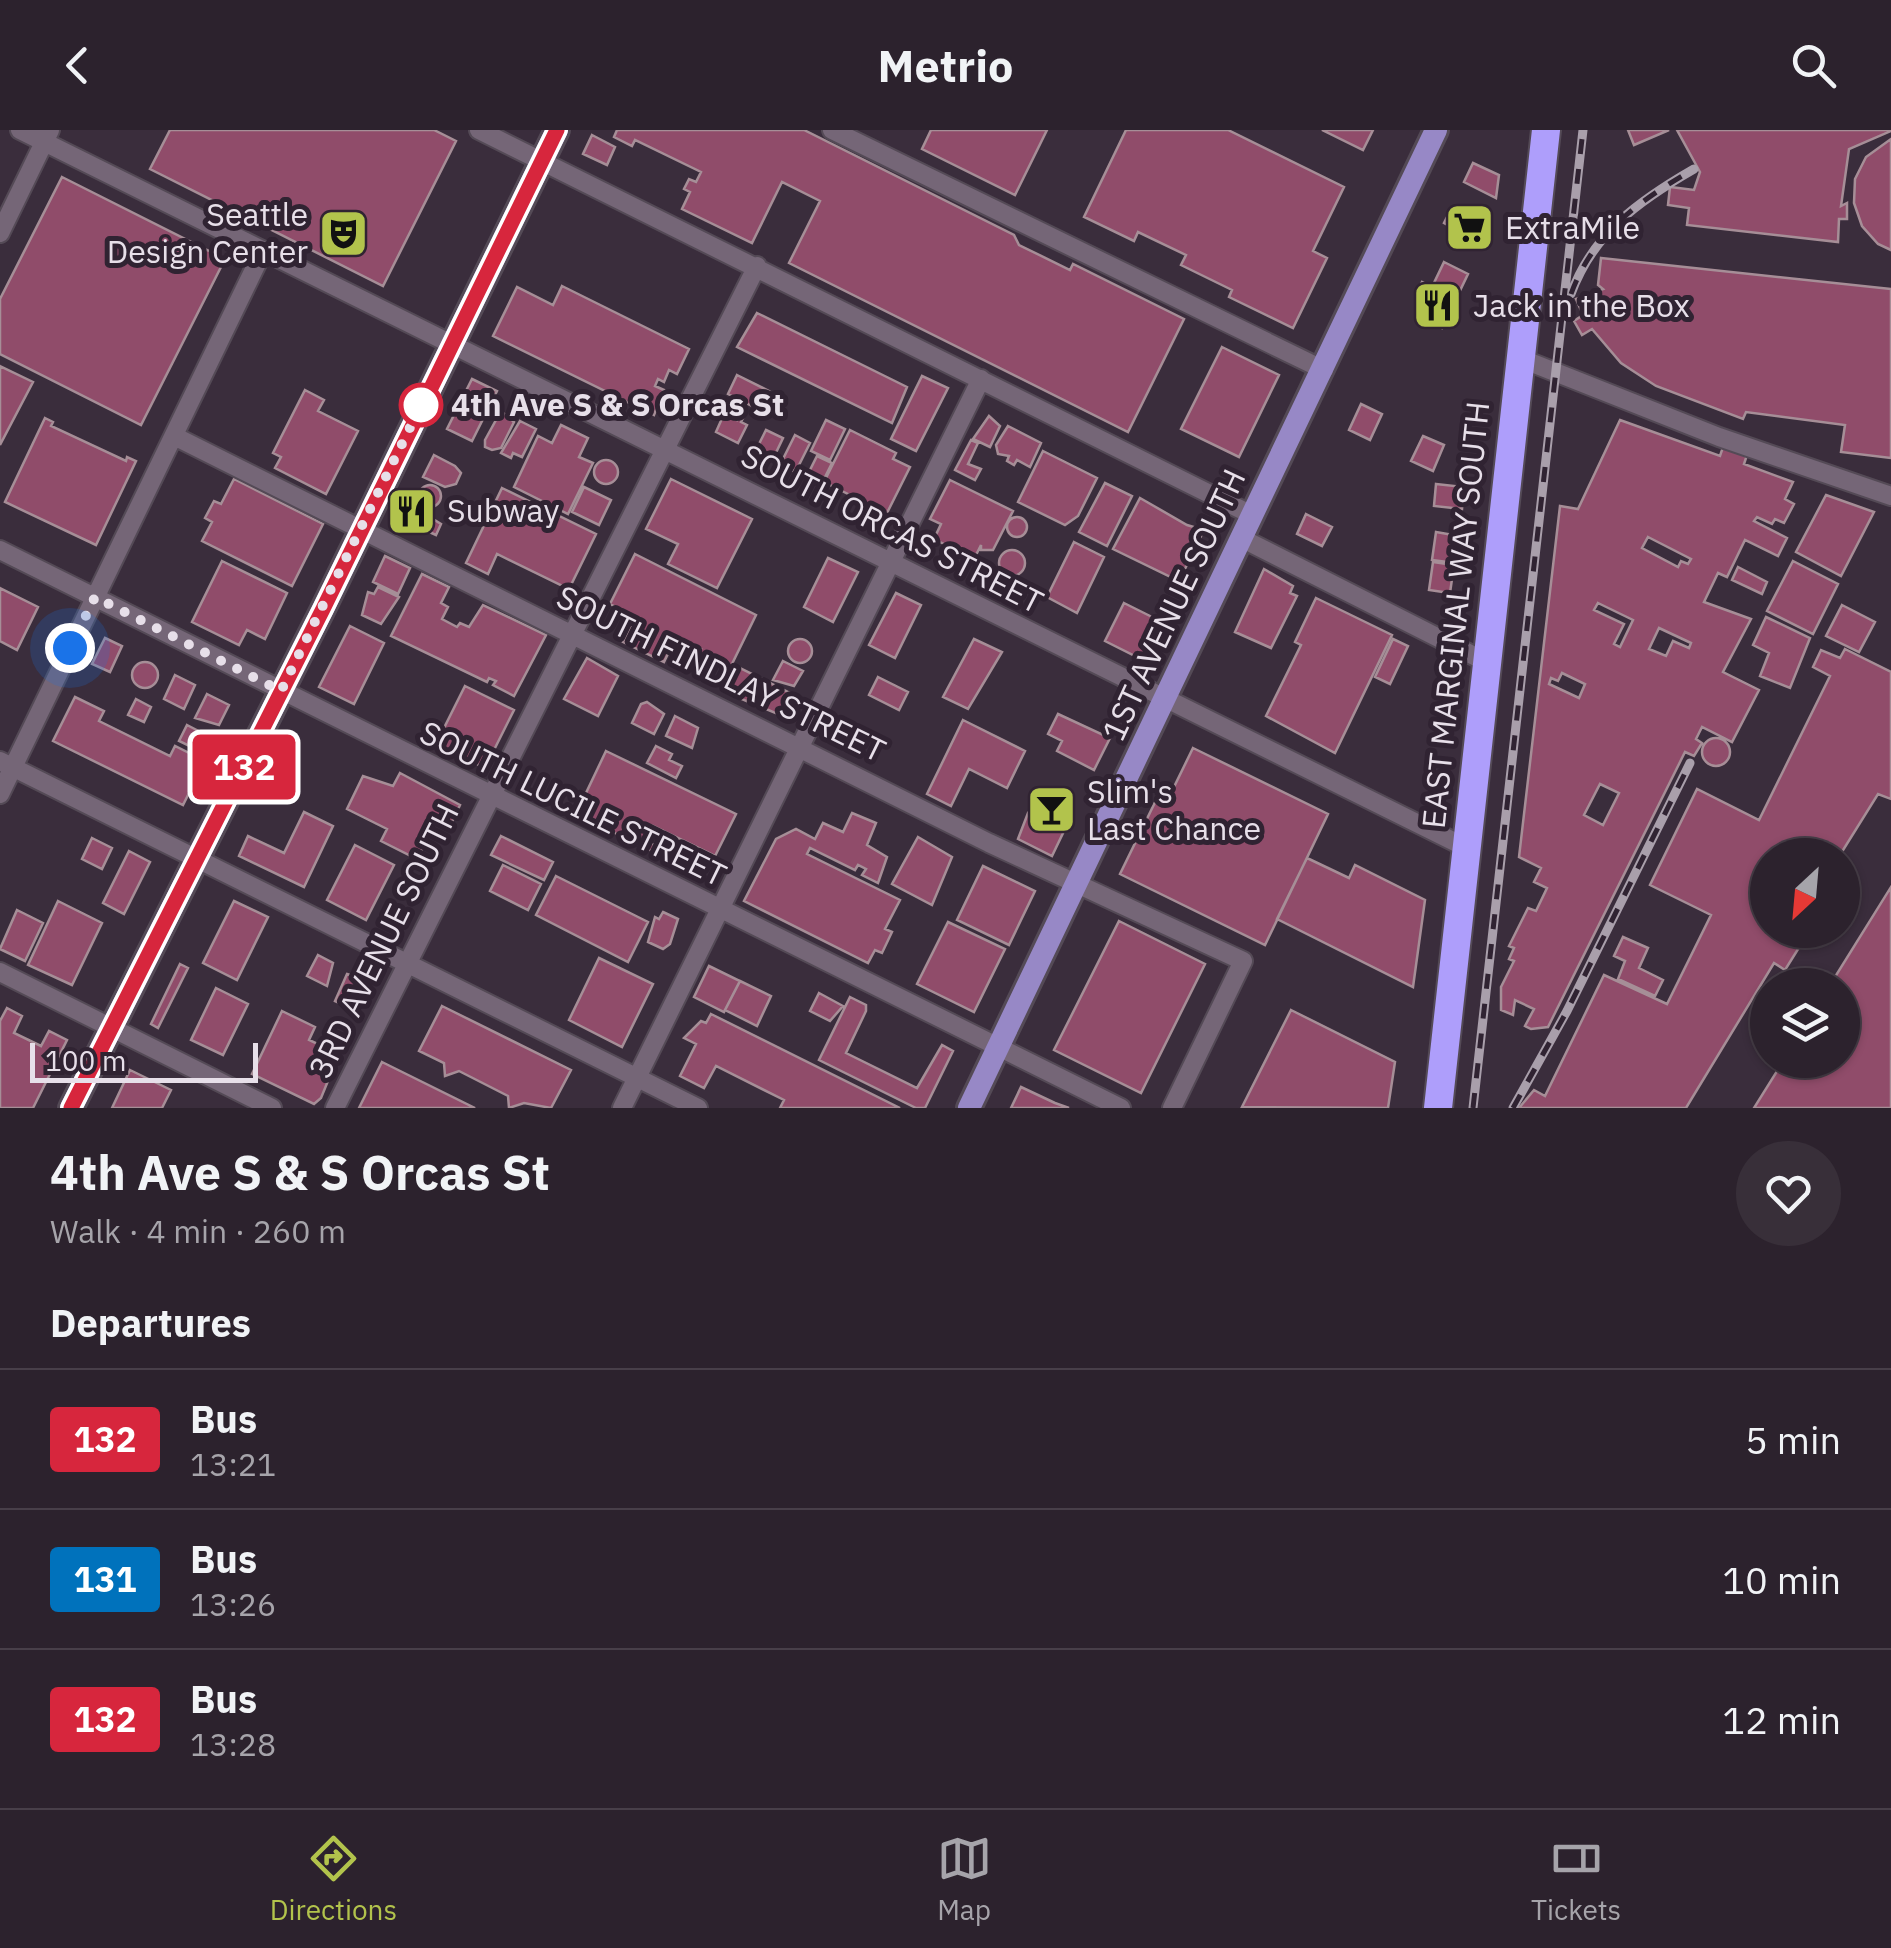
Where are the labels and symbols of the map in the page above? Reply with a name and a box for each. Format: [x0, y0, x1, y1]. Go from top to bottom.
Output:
place label: Seattle Design Center [107, 193, 308, 272]
supermarket icon: ExtraMile [1444, 202, 1496, 254]
place label: ExtraMile [1505, 206, 1640, 248]
theatre icon: Seattle Design Center [317, 207, 369, 259]
restaurant icon: Jack in the Box [1412, 280, 1464, 332]
place label: Jack in the Box [1473, 284, 1690, 326]
place label: 4th Ave S & S Orcas St [451, 383, 784, 425]
marker: 4th Ave S & S Orcas St [400, 384, 442, 426]
street label: EAST MARGINAL WAY SOUTH [1412, 399, 1498, 830]
street label: SOUTH ORCAS STREET [734, 434, 1051, 622]
street label: 1ST AVENUE SOUTH [1092, 462, 1254, 747]
restaurant icon: Subway [386, 485, 438, 537]
place label: Subway [447, 489, 559, 531]
street label: SOUTH FINDLAY STREET [550, 575, 893, 771]
your location [45, 623, 95, 673]
street label: SOUTH LUCILE STREET [413, 711, 734, 896]
line badge: 132 [186, 734, 302, 800]
place label: Slim's Last Chance [1087, 770, 1261, 849]
bar icon: Slim's Last Chance [1026, 784, 1078, 836]
street label: 3RD AVENUE SOUTH [298, 796, 468, 1085]
north arrow [1750, 838, 1860, 948]
scale bar [30, 1038, 258, 1083]

